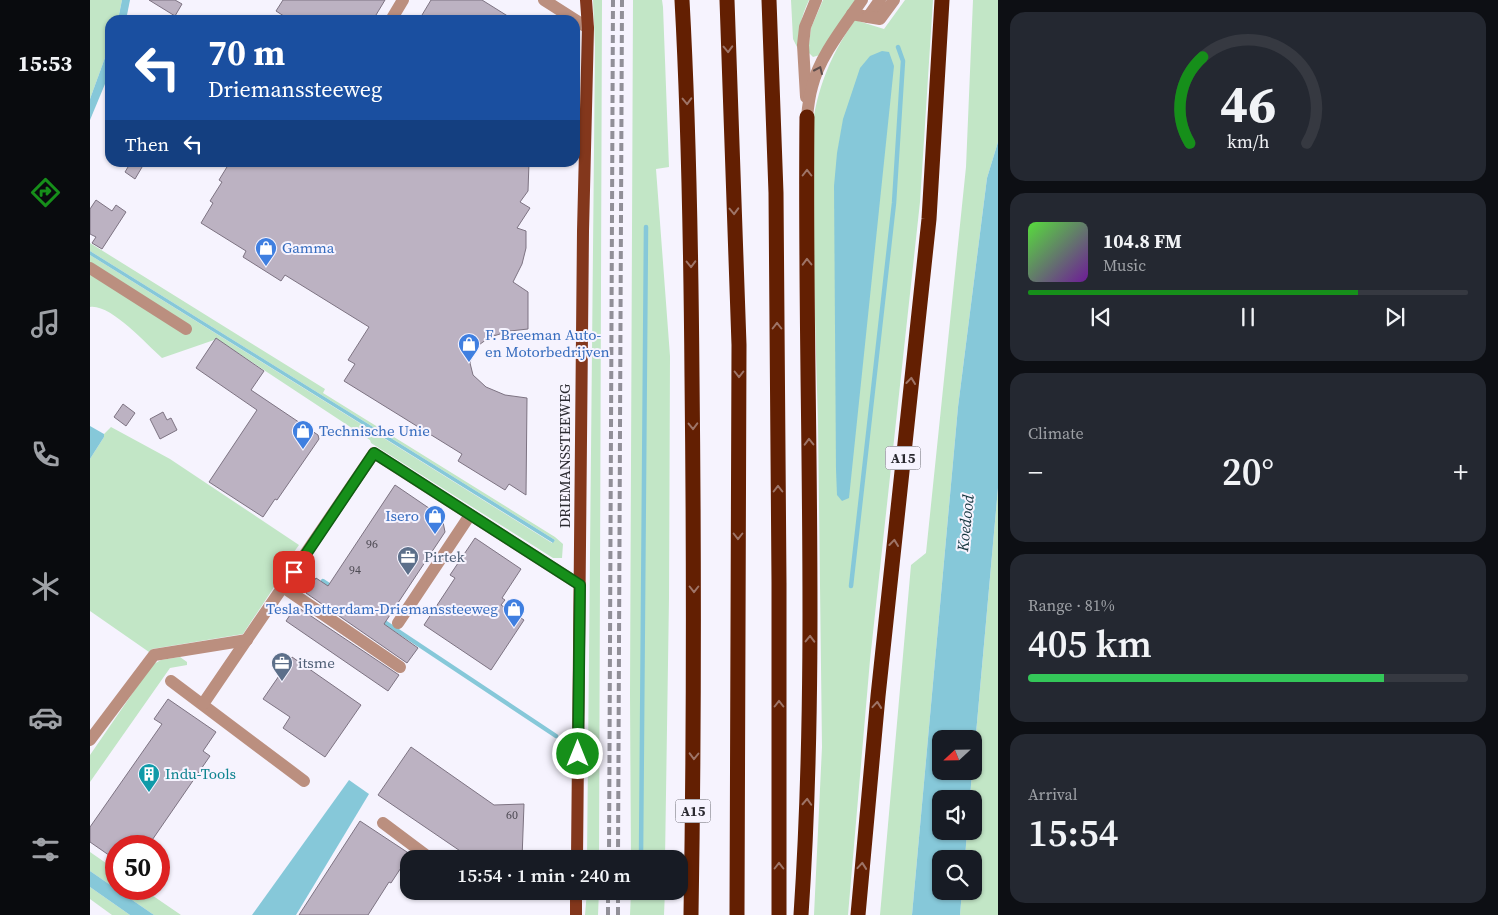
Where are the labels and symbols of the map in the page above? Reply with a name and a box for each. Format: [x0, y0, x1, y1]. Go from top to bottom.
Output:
one-way arrow [723, 45, 734, 53]
one-way arrow [812, 66, 823, 75]
one-way arrow [682, 98, 692, 105]
one-way arrow [801, 169, 812, 177]
one-way arrow [729, 208, 739, 215]
shop icon: Gamma [254, 236, 278, 267]
place label: Gamma [282, 237, 335, 258]
one-way arrow [802, 258, 812, 266]
one-way arrow [686, 260, 696, 268]
one-way arrow [772, 322, 782, 330]
place label: F. Breeman Auto- en Motorbedrijven [485, 324, 610, 362]
shop icon: F. Breeman Auto- en Motorbedrijven [457, 332, 481, 363]
one-way arrow [734, 370, 744, 378]
one-way arrow [905, 377, 916, 385]
street label: DRIEMANSSTEEWEG [554, 384, 575, 528]
shop icon: Technische Unie [291, 419, 315, 450]
place label: Technische Unie [319, 420, 430, 441]
one-way arrow [687, 422, 698, 430]
one-way arrow [804, 438, 814, 446]
road number: A15 [886, 446, 920, 469]
one-way arrow [773, 485, 783, 492]
water label: Koedood [951, 493, 979, 554]
shop icon: Isero [423, 504, 447, 535]
place label: Isero [385, 505, 419, 526]
one-way arrow [733, 532, 743, 540]
house number: 96 [366, 536, 378, 552]
one-way arrow [888, 539, 899, 547]
office icon: Pirtek [396, 545, 420, 576]
place label: Pirtek [424, 546, 465, 567]
pin [273, 551, 315, 593]
house number: 94 [349, 562, 361, 578]
one-way arrow [689, 585, 699, 593]
shop icon: Tesla Rotterdam-Driemanssteeweg [502, 597, 526, 628]
place label: Tesla Rotterdam-Driemanssteeweg [266, 598, 498, 619]
one-way arrow [804, 635, 815, 643]
office icon: itsme [270, 651, 294, 682]
place label: itsme [298, 652, 335, 673]
one-way arrow [774, 700, 784, 708]
one-way arrow [871, 700, 882, 708]
position arrow [551, 727, 603, 779]
north arrow [932, 730, 982, 780]
one-way arrow [688, 752, 699, 760]
building icon: Indu-Tools [137, 762, 161, 793]
place label: Indu-Tools [165, 763, 236, 784]
one-way arrow [801, 798, 812, 806]
road number: A15 [676, 799, 710, 822]
house number: 60 [506, 807, 518, 823]
speed limit sign: 50 [105, 835, 170, 900]
one-way arrow [774, 862, 784, 870]
one-way arrow [856, 862, 867, 870]

